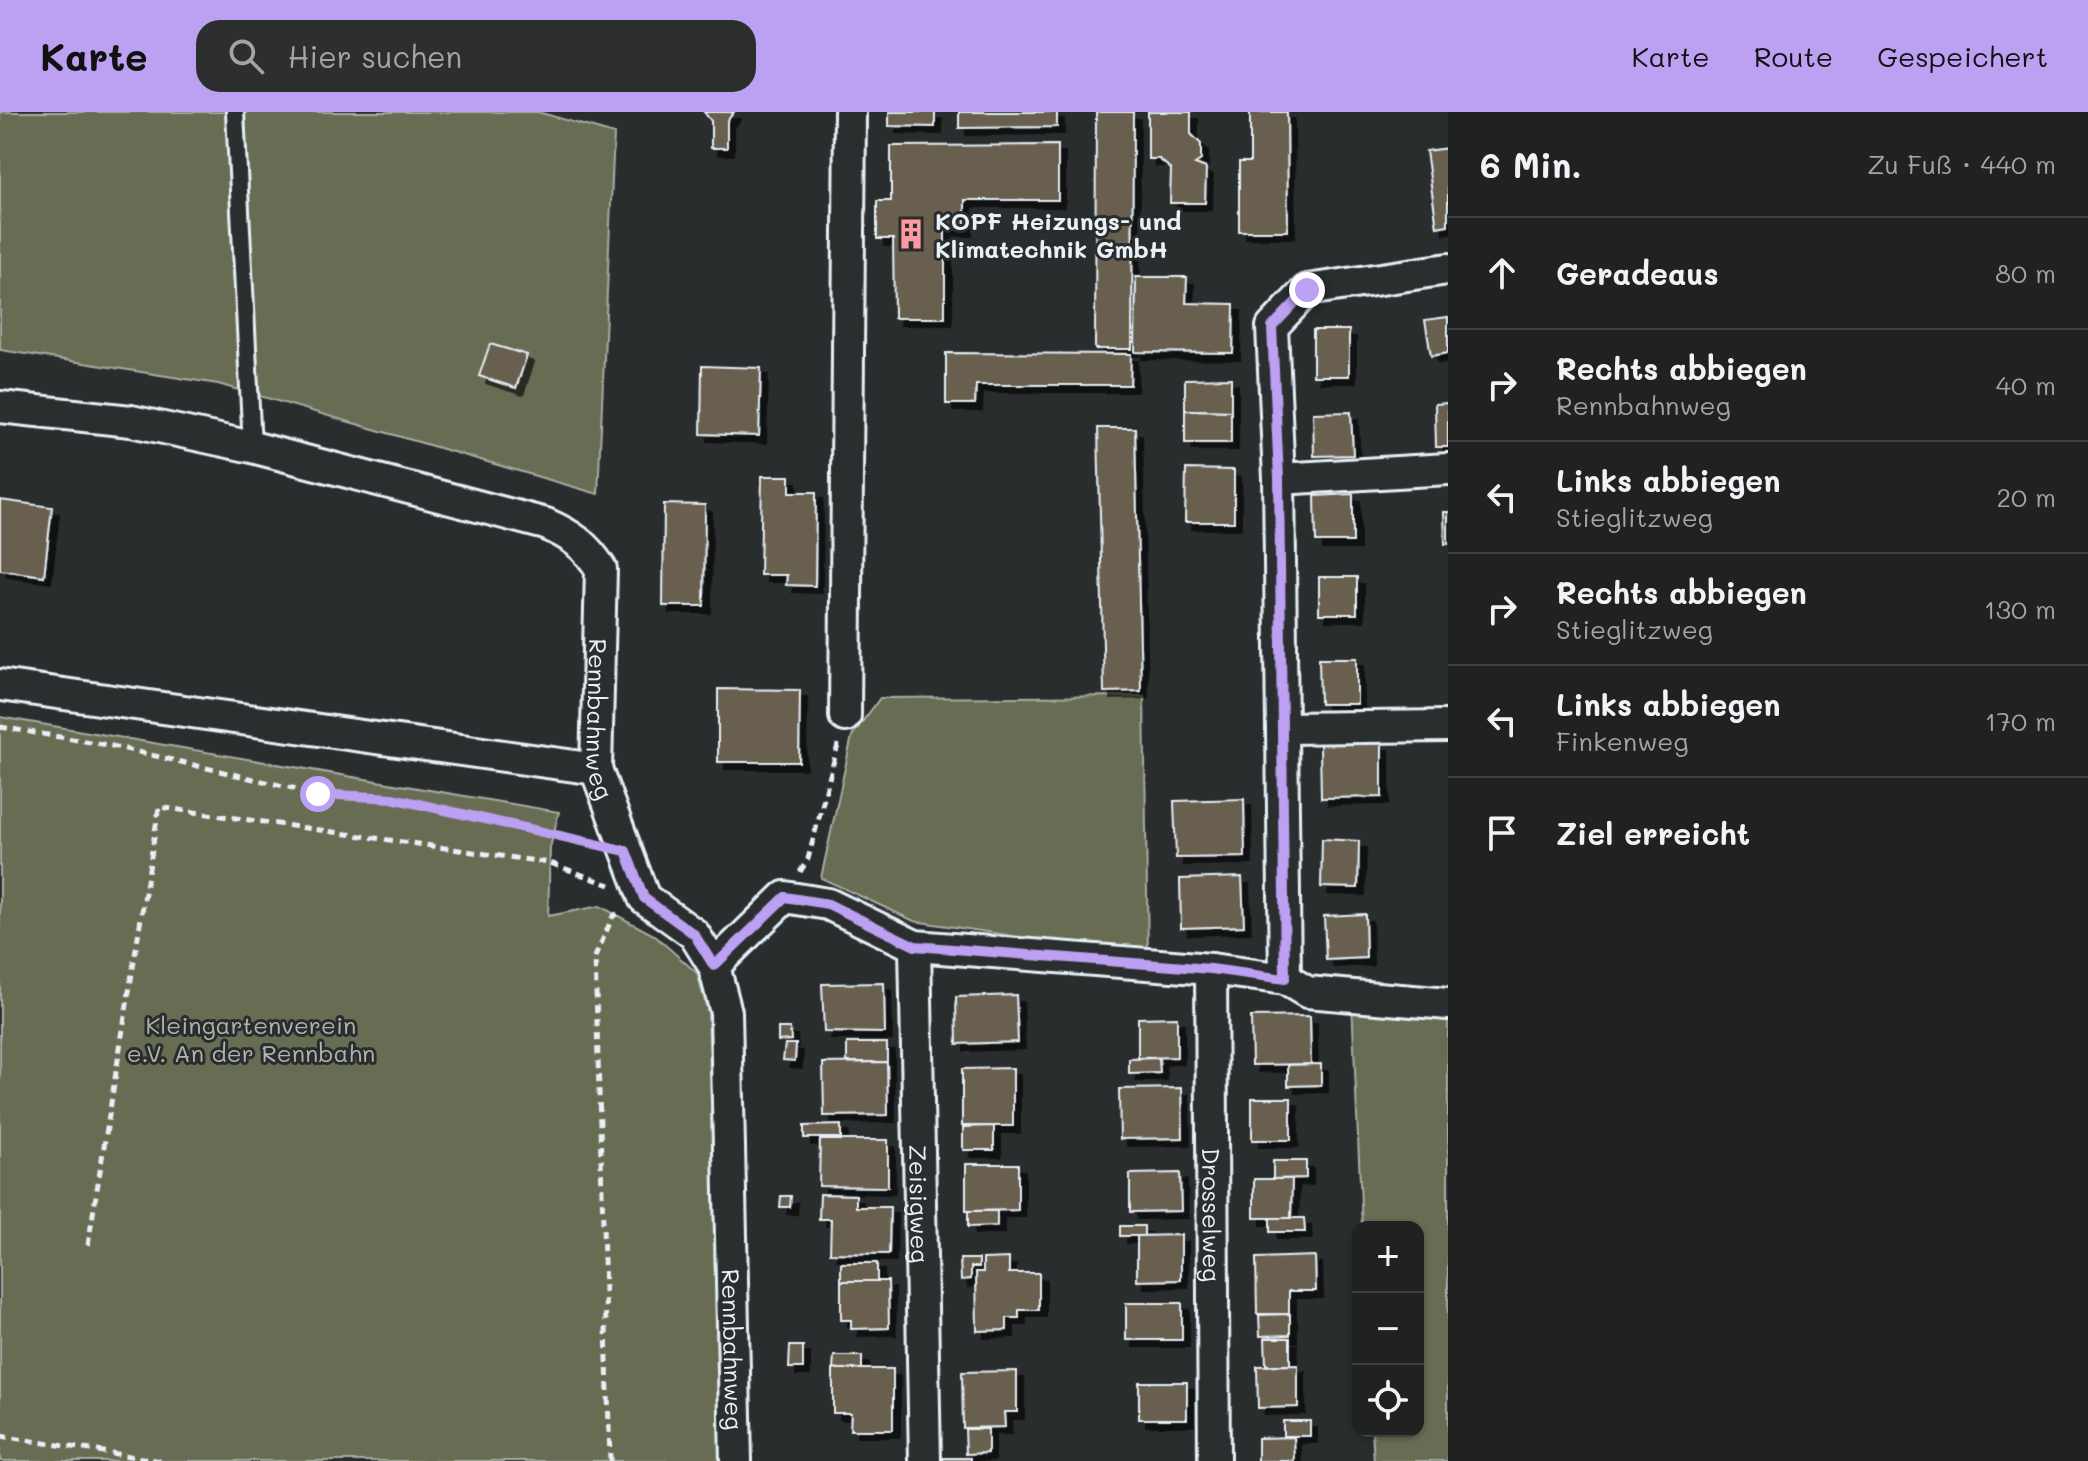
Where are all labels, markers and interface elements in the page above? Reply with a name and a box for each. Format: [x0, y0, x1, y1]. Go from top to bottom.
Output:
search box [196, 20, 756, 92]
text: Karte [40, 31, 148, 81]
icon: search [224, 34, 268, 78]
text: Hier suchen [288, 36, 462, 76]
text: Karte [1631, 38, 1710, 74]
text: Route [1754, 38, 1833, 74]
text: Gespeichert [1877, 38, 2048, 74]
text: 6 Min. [1480, 142, 1582, 187]
text: Zu Fuß · 440 m [1867, 147, 2056, 181]
place label: KOPF Heizungs- und Klimatechnik GmbH [935, 205, 1181, 264]
building icon: KOPF Heizungs- und Klimatechnik GmbH [894, 217, 928, 251]
icon: ahead [1480, 251, 1524, 295]
text: Geradeaus [1556, 253, 1719, 293]
text: 80 m [1995, 256, 2056, 290]
route end [1289, 272, 1325, 308]
text: Rechts abbiegen [1556, 348, 1807, 388]
icon: right [1480, 363, 1524, 407]
text: 40 m [1996, 368, 2056, 402]
text: Rennbahnweg [1556, 388, 1731, 422]
text: Links abbiegen [1556, 460, 1780, 500]
icon: left [1480, 475, 1524, 519]
text: 20 m [1996, 480, 2056, 514]
text: Stieglitzweg [1556, 500, 1713, 534]
text: Rechts abbiegen [1556, 572, 1807, 612]
icon: right [1480, 587, 1524, 631]
text: 130 m [1984, 592, 2056, 626]
text: Stieglitzweg [1556, 612, 1713, 646]
street label: Rennbahnweg [580, 638, 621, 803]
text: Links abbiegen [1556, 684, 1780, 724]
icon: left [1480, 699, 1524, 743]
text: 170 m [1985, 704, 2056, 738]
text: Finkenweg [1556, 724, 1689, 758]
route start [300, 776, 336, 812]
icon: arrive [1480, 811, 1524, 855]
text: Ziel erreicht [1556, 813, 1750, 853]
park label: Kleingartenverein e.V. An der Rennbahn [127, 1009, 375, 1068]
street label: Zeisigweg [903, 1144, 937, 1264]
street label: Drosselweg [1197, 1148, 1228, 1282]
map controls [1352, 1221, 1424, 1437]
button: + [1352, 1221, 1424, 1293]
street label: Rennbahnweg [716, 1269, 751, 1431]
button: − [1352, 1293, 1424, 1365]
button: locate [1352, 1365, 1424, 1437]

